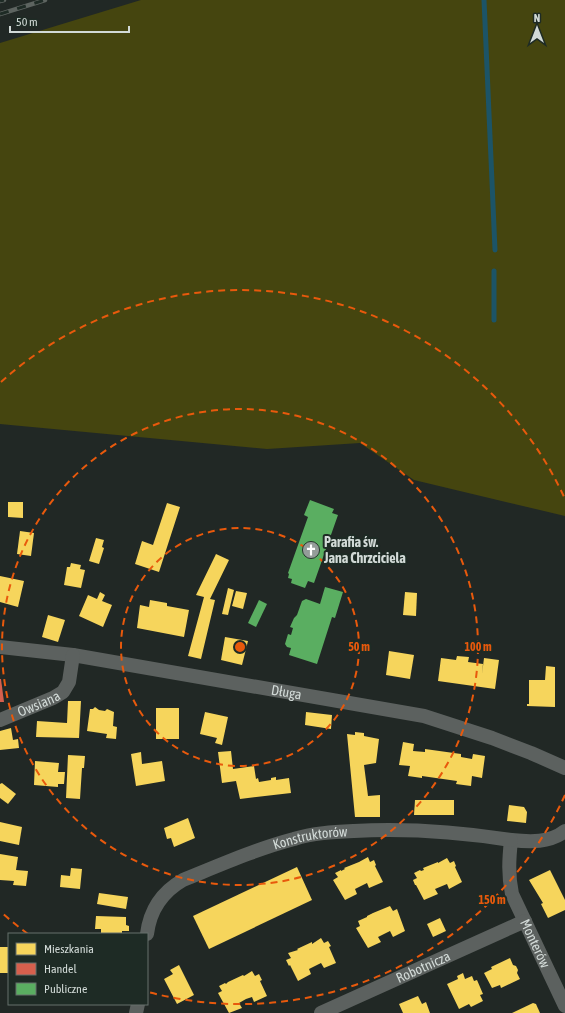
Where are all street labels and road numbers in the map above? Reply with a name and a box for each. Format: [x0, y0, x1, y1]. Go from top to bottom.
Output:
street label: Długa [270, 682, 303, 703]
street label: Owsiana [15, 688, 63, 720]
street label: Konstruktorów [271, 823, 348, 853]
street label: Monterów [517, 916, 554, 971]
street label: Robotnicza [394, 948, 453, 986]

